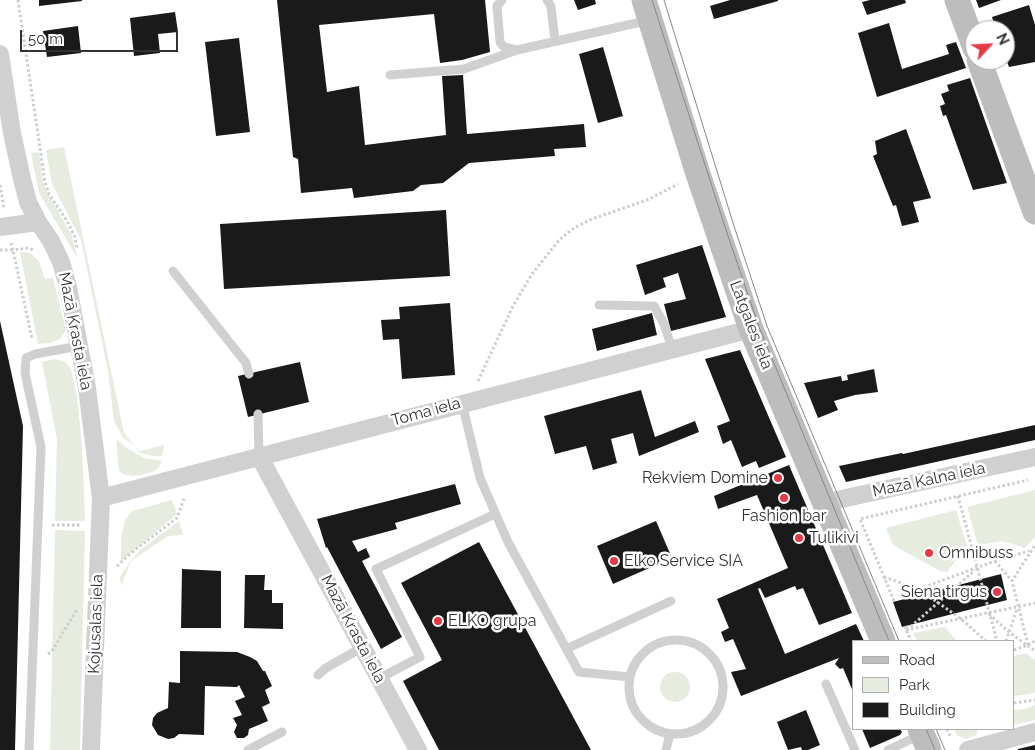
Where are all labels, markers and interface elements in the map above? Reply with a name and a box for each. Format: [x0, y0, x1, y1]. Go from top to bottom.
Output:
scale bar [22, 20, 180, 52]
north arrow [965, 20, 1015, 70]
text: 50 m [28, 30, 63, 48]
text: N [993, 31, 1012, 47]
street label: Mazā Krasta iela [54, 270, 96, 392]
street label: Latgales iela [725, 278, 777, 372]
street label: Toma iela [389, 394, 463, 430]
street label: Mazā Kalna iela [871, 459, 987, 501]
place label: Rekviem Domine [642, 468, 768, 488]
marker: Rekviem Domine [772, 472, 784, 484]
marker: Fashion bar [778, 492, 790, 504]
place label: Fashion bar [742, 506, 826, 526]
place label: Tulikivi [809, 528, 859, 548]
marker: Tulikivi [793, 532, 805, 544]
place label: Omnibuss [939, 543, 1013, 563]
marker: Omnibuss [923, 547, 935, 559]
place label: Elko Service SIA [624, 551, 743, 571]
marker: Elko Service SIA [608, 555, 620, 567]
street label: Mazā Krasta iela [316, 572, 390, 686]
street label: Kojusalas iela [85, 574, 107, 674]
place label: Siena tirgus [901, 582, 987, 602]
marker: Siena tirgus [991, 586, 1003, 598]
place label: ELKO grupa [448, 611, 536, 631]
marker: ELKO grupa [432, 615, 444, 627]
legend [852, 640, 1015, 730]
text: Road [899, 651, 935, 669]
text: Park [899, 676, 930, 694]
text: Building [899, 701, 956, 719]

